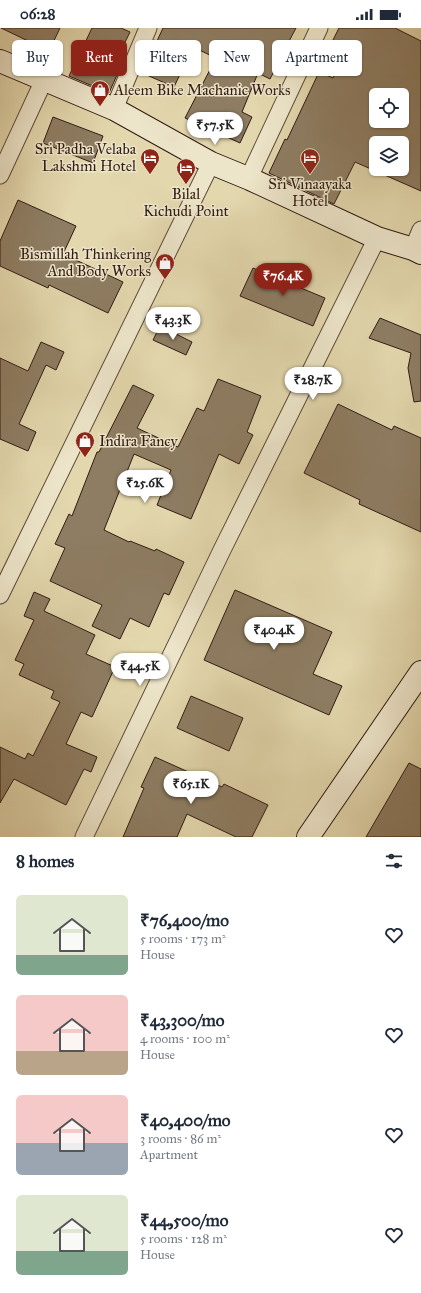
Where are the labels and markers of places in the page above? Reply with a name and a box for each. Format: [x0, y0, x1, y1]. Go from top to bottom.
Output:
shop icon: Aleem Bike Machanic Works [89, 79, 111, 107]
place label: Aleem Bike Machanic Works [113, 81, 290, 99]
pin: ₹57.5K [182, 112, 248, 146]
place label: Sri Padha Velaba Lakshmi Hotel [35, 140, 137, 175]
hotel icon: Sri Padha Velaba Lakshmi Hotel [139, 147, 161, 175]
hotel icon: Sri Vinaayaka Hotel [299, 147, 321, 175]
hotel icon: Bilal Kichudi Point [175, 157, 197, 185]
place label: Sri Vinaayaka Hotel [268, 175, 352, 210]
place label: Bilal Kichudi Point [143, 185, 229, 220]
place label: Bismillah Thinkering And Body Works [20, 245, 152, 280]
shop icon: Bismillah Thinkering And Body Works [154, 252, 176, 280]
pin: ₹76.4K [250, 263, 316, 297]
pin: ₹43.3K [140, 307, 206, 341]
pin: ₹28.7K [280, 367, 346, 401]
shop icon: Indira Fancy [74, 430, 96, 458]
place label: Indira Fancy [99, 432, 179, 450]
pin: ₹25.6K [112, 470, 178, 504]
pin: ₹40.4K [241, 617, 307, 651]
pin: ₹44.5K [107, 653, 173, 687]
pin: ₹65.1K [158, 771, 224, 805]

